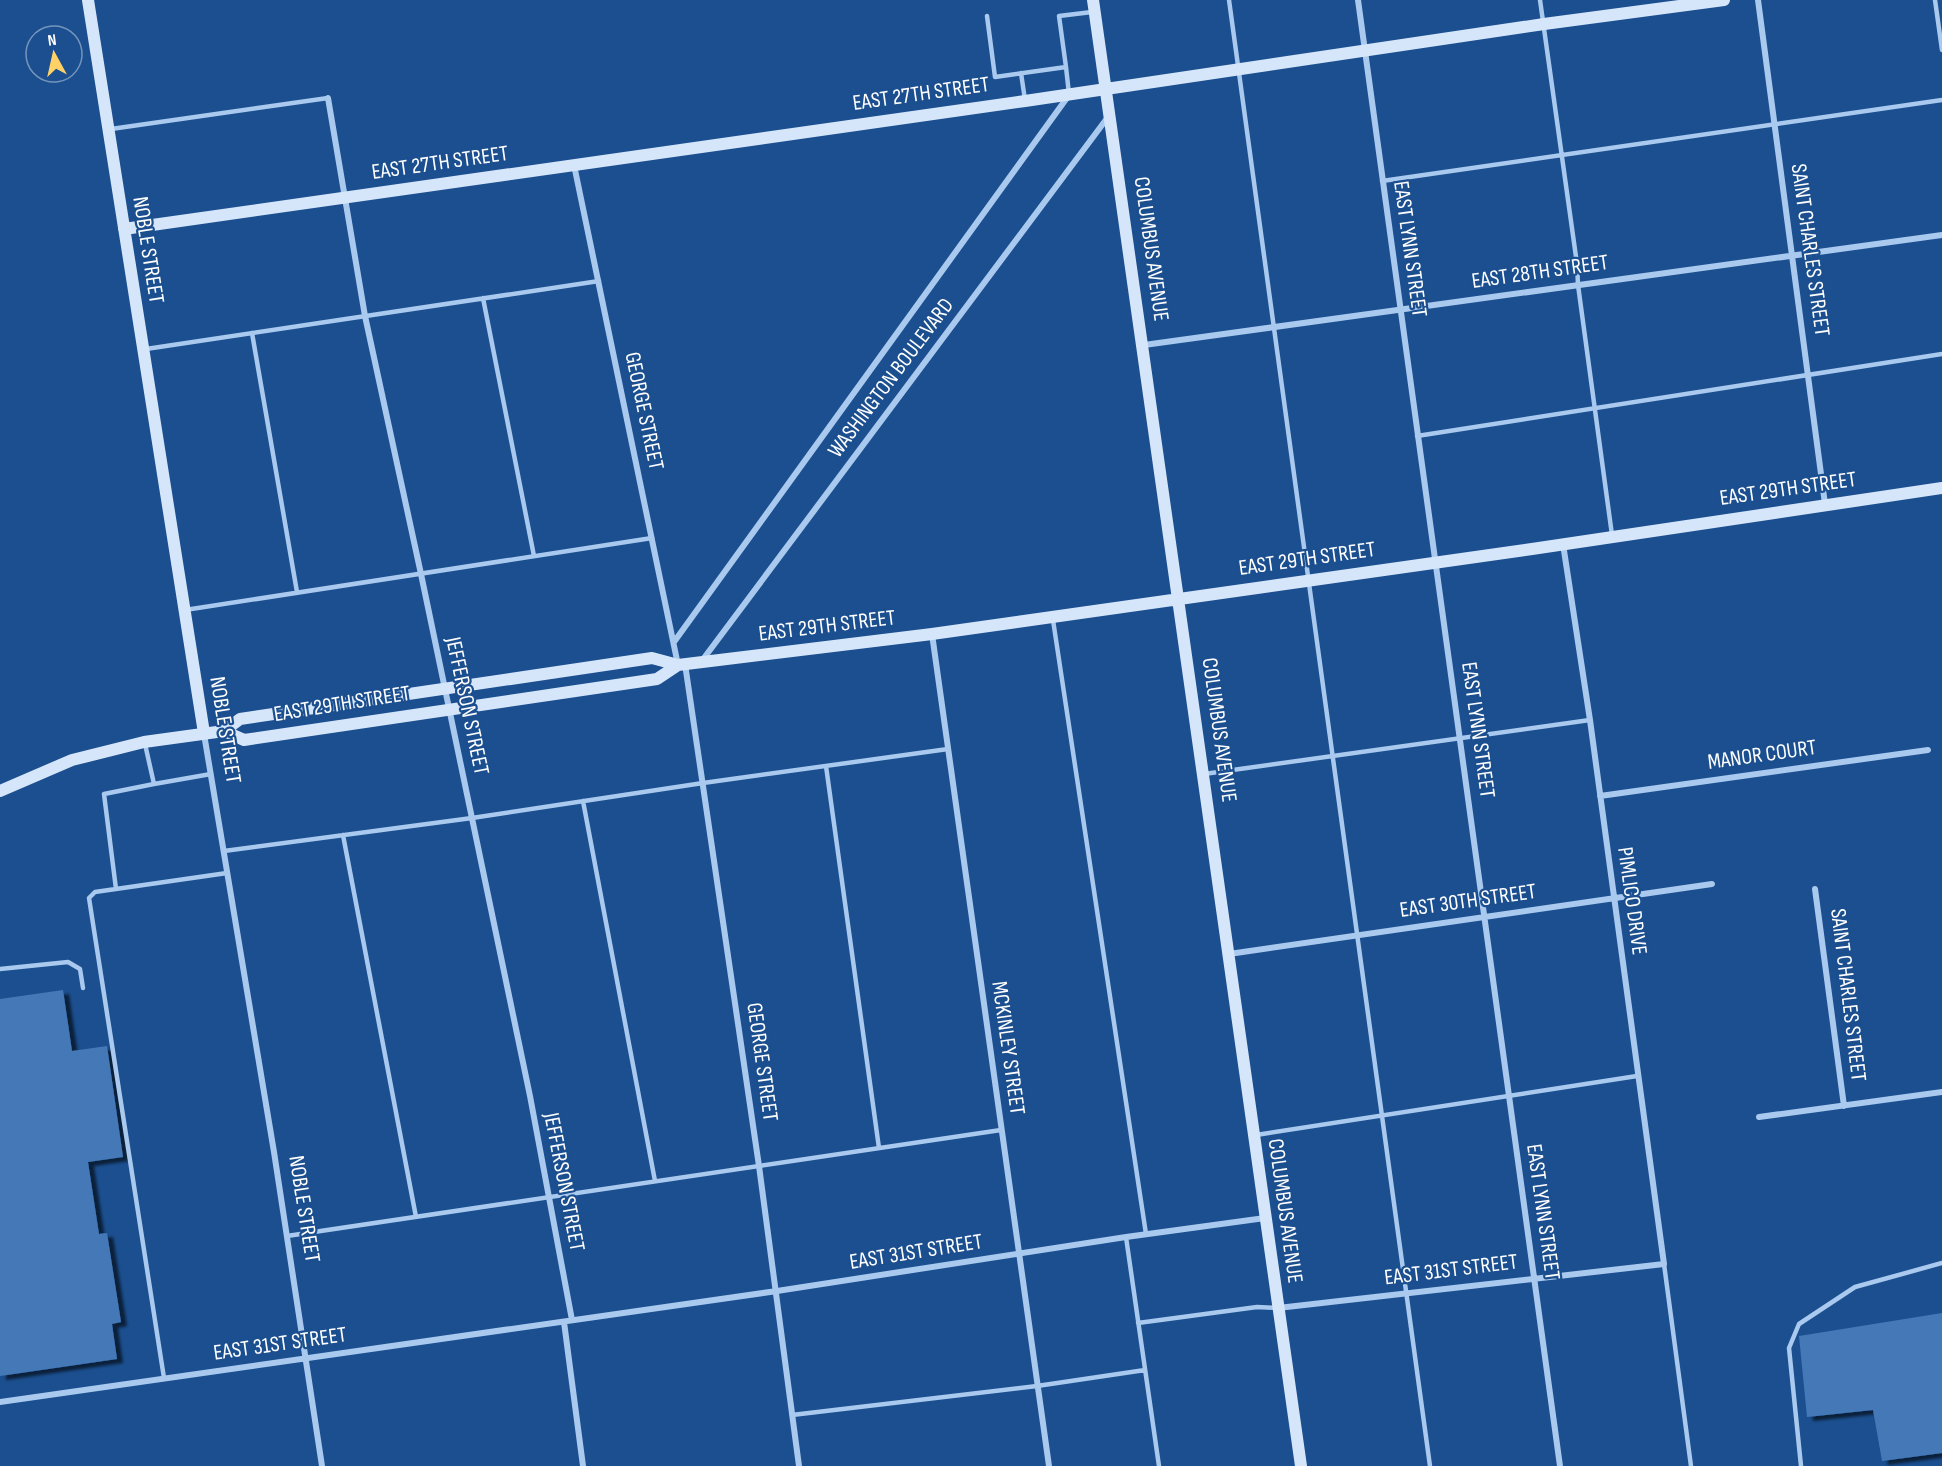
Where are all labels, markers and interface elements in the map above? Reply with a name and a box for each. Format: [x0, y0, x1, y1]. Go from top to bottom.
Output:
north arrow [24, 24, 84, 84]
text: N [47, 31, 58, 51]
street label: EAST 27TH STREET [851, 71, 991, 117]
street label: EAST 27TH STREET [370, 140, 510, 186]
street label: SAINT CHARLES STREET [1785, 162, 1835, 338]
street label: COLUMBUS AVENUE [1127, 175, 1175, 323]
street label: EAST LYNN STREET [1387, 179, 1433, 319]
street label: NOBLE STREET [126, 195, 170, 305]
street label: EAST 28TH STREET [1470, 249, 1610, 295]
street label: WASHINGTON BOULEVARD [822, 293, 960, 463]
street label: GEORGE STREET [618, 350, 670, 472]
street label: EAST 29TH STREET [1718, 466, 1858, 512]
street label: EAST 29TH STREET [1237, 536, 1377, 582]
street label: EAST 29TH STREET [757, 604, 897, 648]
street label: JEFFERSON STREET [439, 633, 495, 778]
street label: COLUMBUS AVENUE [1195, 656, 1243, 804]
street label: EAST LYNN STREET [1455, 660, 1501, 800]
street label: NOBLE STREET [203, 675, 247, 785]
street label: EAST 29TH STREET [272, 680, 412, 728]
street label: MANOR COURT [1706, 734, 1818, 776]
street label: PIMLICO DRIVE [1611, 845, 1653, 957]
street label: EAST 30TH STREET [1398, 878, 1538, 924]
street label: SAINT CHARLES STREET [1824, 907, 1872, 1083]
street label: MCKINLEY STREET [985, 979, 1031, 1117]
street label: GEORGE STREET [740, 1001, 784, 1123]
street label: JEFFERSON STREET [537, 1109, 591, 1254]
street label: COLUMBUS AVENUE [1261, 1137, 1309, 1285]
street label: EAST LYNN STREET [1520, 1142, 1566, 1282]
street label: NOBLE STREET [282, 1154, 326, 1264]
street label: EAST 31ST STREET [848, 1228, 984, 1276]
street label: EAST 31ST STREET [1383, 1248, 1519, 1292]
street label: EAST 31ST STREET [212, 1321, 348, 1367]

